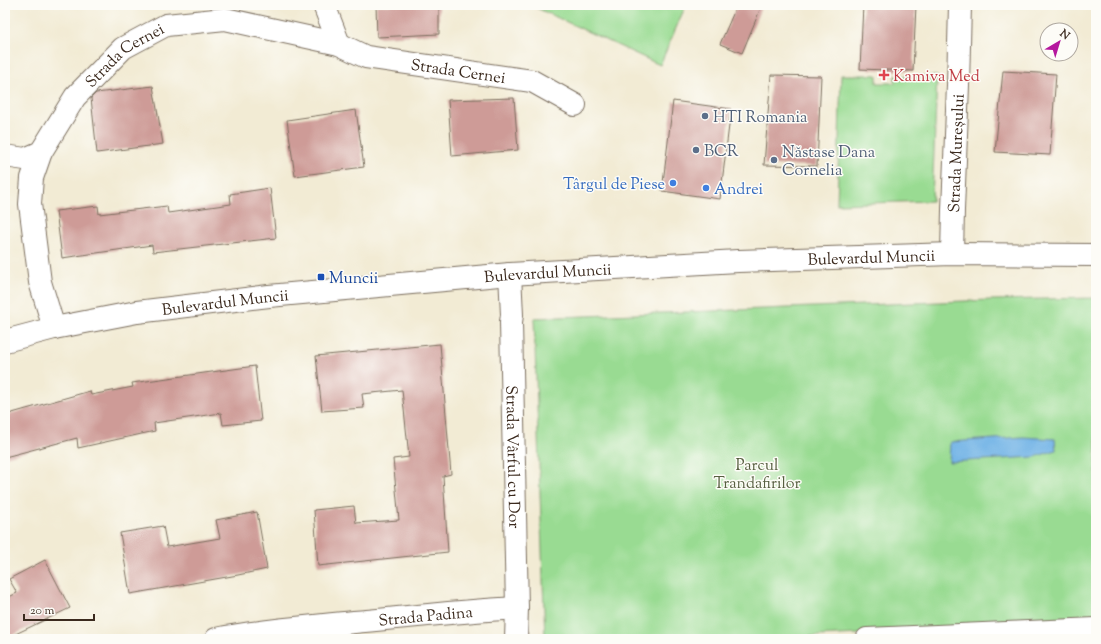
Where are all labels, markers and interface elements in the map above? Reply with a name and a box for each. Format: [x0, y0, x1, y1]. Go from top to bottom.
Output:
street label: Strada Cernei [81, 19, 169, 94]
north arrow [1039, 22, 1079, 62]
text: N [1055, 25, 1073, 44]
street label: Strada Cernei [409, 55, 507, 91]
place label: Kamiva Med [893, 66, 980, 89]
marker: Kamiva Med [878, 69, 890, 81]
street label: Strada Mureșului [944, 93, 972, 213]
place label: HTI Romania [713, 107, 808, 130]
marker: HTI Romania [700, 111, 710, 121]
place label: BCR [704, 141, 739, 164]
place label: Năstase Dana Cornelia [782, 142, 876, 183]
marker: BCR [691, 145, 701, 155]
marker: Năstase Dana Cornelia [769, 155, 779, 165]
place label: Târgul de Piese [563, 174, 665, 197]
marker: Târgul de Piese [668, 178, 678, 188]
place label: Andrei [714, 179, 764, 202]
marker: Andrei [701, 183, 711, 193]
street label: Bulevardul Muncii [807, 246, 936, 273]
street label: Bulevardul Muncii [483, 259, 613, 290]
place label: Muncii [329, 268, 379, 291]
marker: Muncii [316, 272, 326, 282]
street label: Bulevardul Muncii [161, 285, 290, 323]
street label: Strada Vârful cu Dor [498, 385, 524, 529]
park label: Parcul Trandafirilor [713, 455, 801, 496]
scale bar [24, 596, 94, 622]
text: 20 m [30, 602, 55, 620]
street label: Strada Padina [378, 602, 474, 634]

